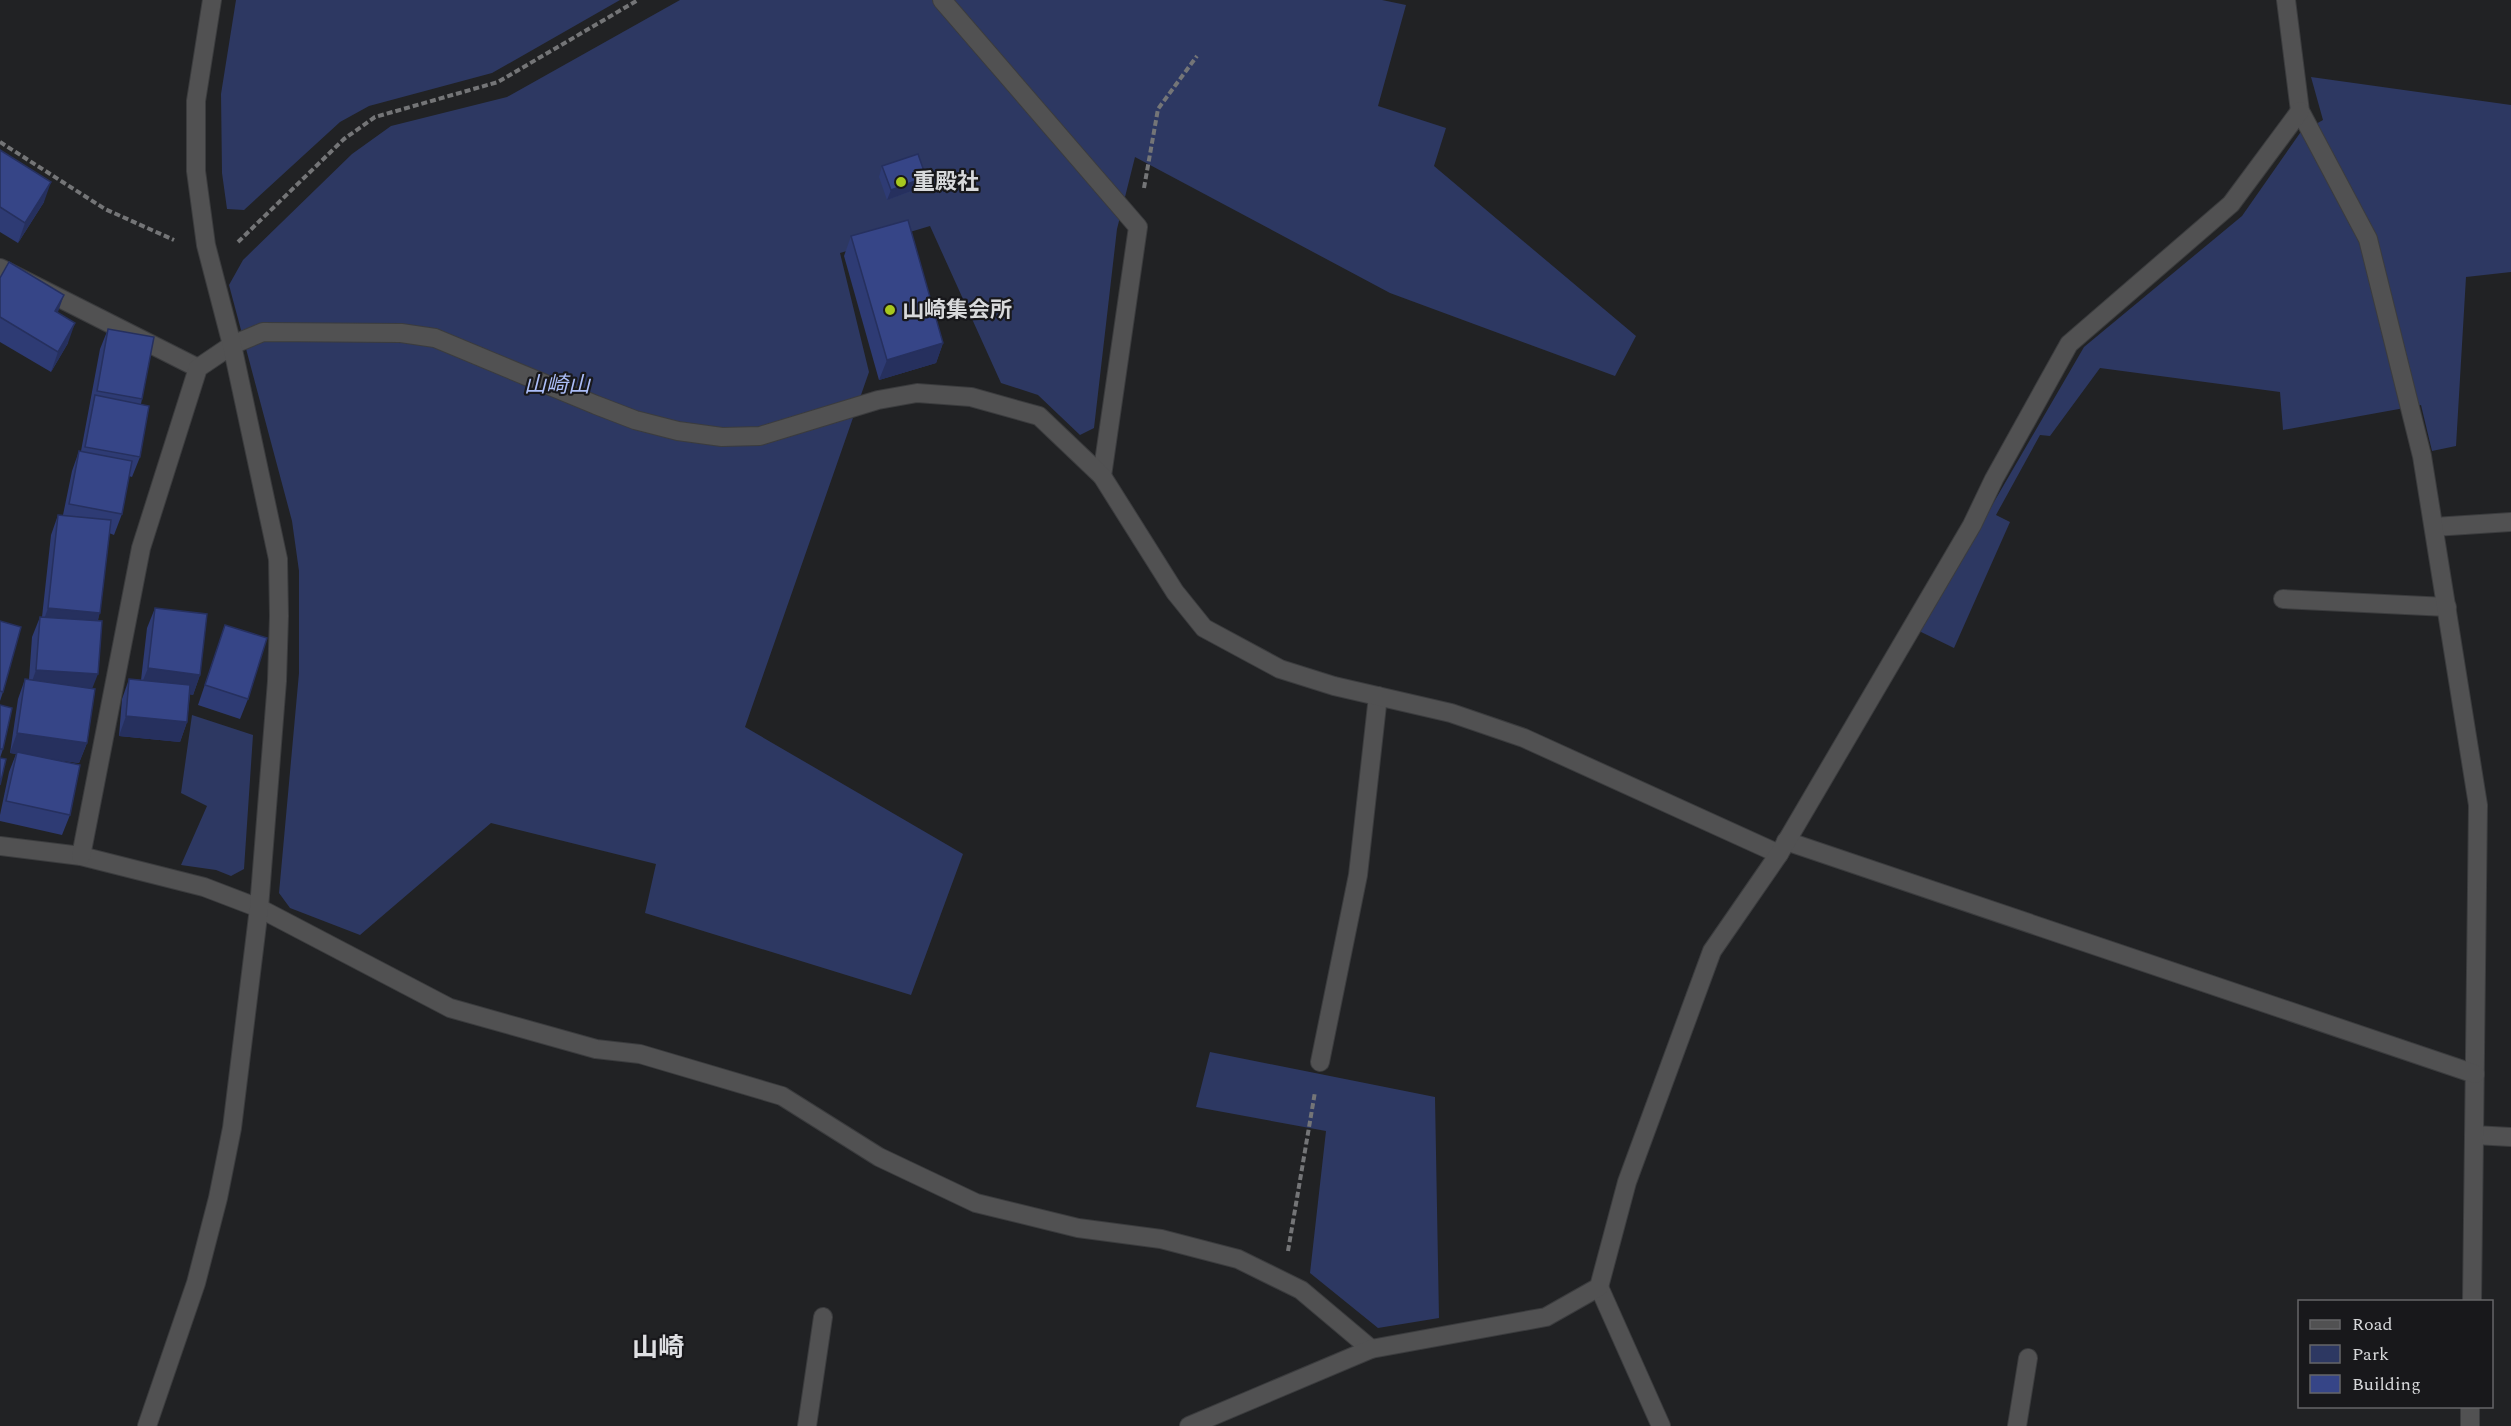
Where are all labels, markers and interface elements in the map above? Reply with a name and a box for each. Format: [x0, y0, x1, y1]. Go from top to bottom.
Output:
place label: 重殿社 [913, 166, 979, 199]
marker: 重殿社 [894, 175, 908, 189]
place label: 山崎集会所 [902, 294, 1012, 327]
marker: 山崎集会所 [883, 303, 897, 317]
park label: 山崎山 [524, 369, 592, 402]
legend [2298, 1300, 2493, 1408]
text: Road [2352, 1311, 2393, 1338]
district label: 山崎 [632, 1328, 684, 1368]
text: Park [2352, 1341, 2389, 1368]
text: Building [2352, 1371, 2421, 1398]

